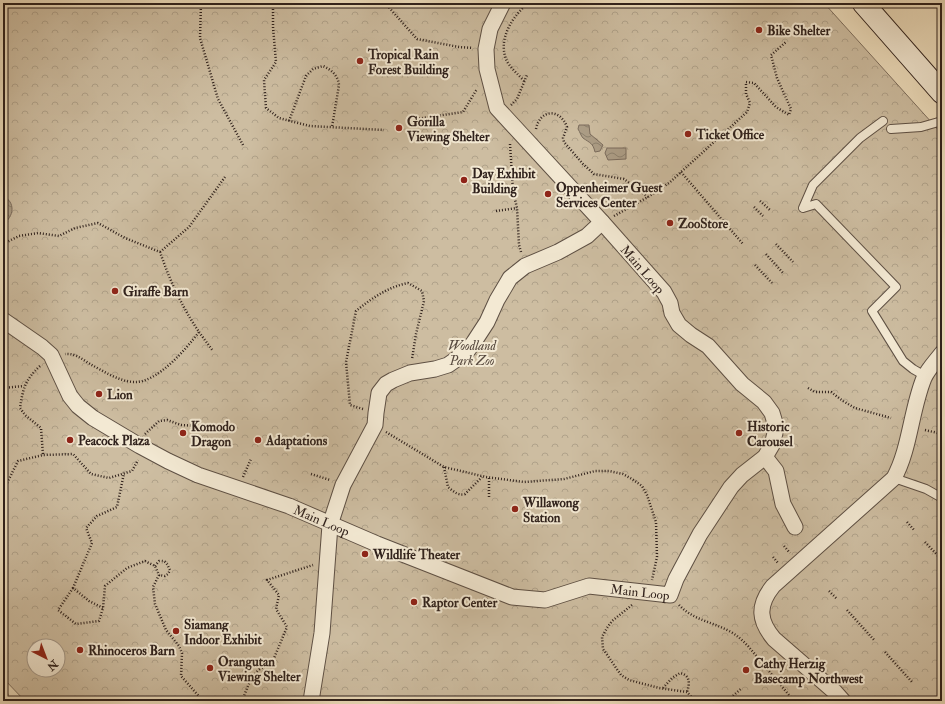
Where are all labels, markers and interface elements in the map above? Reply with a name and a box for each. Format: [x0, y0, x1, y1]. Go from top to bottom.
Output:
place label: Bike Shelter [767, 23, 831, 39]
marker: Bike Shelter [754, 25, 764, 35]
place label: Tropical Rain Forest Building [367, 47, 449, 79]
marker: Tropical Rain Forest Building [355, 56, 365, 66]
place label: Gorilla Viewing Shelter [406, 114, 491, 146]
marker: Gorilla Viewing Shelter [394, 123, 404, 133]
place label: Ticket Office [695, 127, 765, 143]
marker: Ticket Office [683, 129, 693, 139]
place label: Day Exhibit Building [472, 166, 536, 198]
marker: Day Exhibit Building [459, 175, 469, 185]
place label: Oppenheimer Guest Services Center [556, 180, 663, 211]
marker: Oppenheimer Guest Services Center [543, 189, 553, 199]
place label: ZooStore [678, 216, 729, 232]
marker: ZooStore [665, 218, 675, 228]
street label: Main Loop [616, 242, 668, 298]
place label: Giraffe Barn [123, 284, 189, 300]
marker: Giraffe Barn [110, 286, 120, 296]
park label: Woodland Park Zoo [448, 338, 497, 369]
place label: Lion [107, 387, 133, 403]
marker: Lion [94, 389, 104, 399]
place label: Komodo Dragon [191, 419, 236, 451]
place label: Historic Carousel [747, 419, 793, 450]
marker: Komodo Dragon [178, 428, 188, 438]
marker: Historic Carousel [734, 428, 744, 438]
place label: Peacock Plaza [78, 433, 150, 449]
place label: Adaptations [265, 433, 328, 450]
marker: Peacock Plaza [65, 435, 75, 445]
marker: Adaptations [253, 435, 263, 445]
place label: Willawong Station [522, 495, 579, 526]
street label: Main Loop [291, 502, 352, 541]
marker: Willawong Station [510, 504, 520, 514]
place label: Wildlife Theater [372, 547, 461, 563]
marker: Wildlife Theater [360, 549, 370, 559]
street label: Main Loop [610, 581, 671, 605]
place label: Raptor Center [422, 595, 498, 612]
marker: Raptor Center [409, 597, 419, 607]
place label: Siamang Indoor Exhibit [184, 617, 262, 648]
marker: Siamang Indoor Exhibit [171, 626, 181, 636]
north arrow [26, 638, 66, 678]
place label: Rhinoceros Barn [88, 643, 175, 659]
marker: Rhinoceros Barn [75, 645, 85, 655]
place label: Orangutan Viewing Shelter [217, 654, 302, 686]
text: N [43, 656, 61, 674]
place label: Cathy Herzig Basecamp Northwest [754, 656, 864, 688]
marker: Orangutan Viewing Shelter [205, 663, 215, 673]
marker: Cathy Herzig Basecamp Northwest [741, 665, 751, 675]

